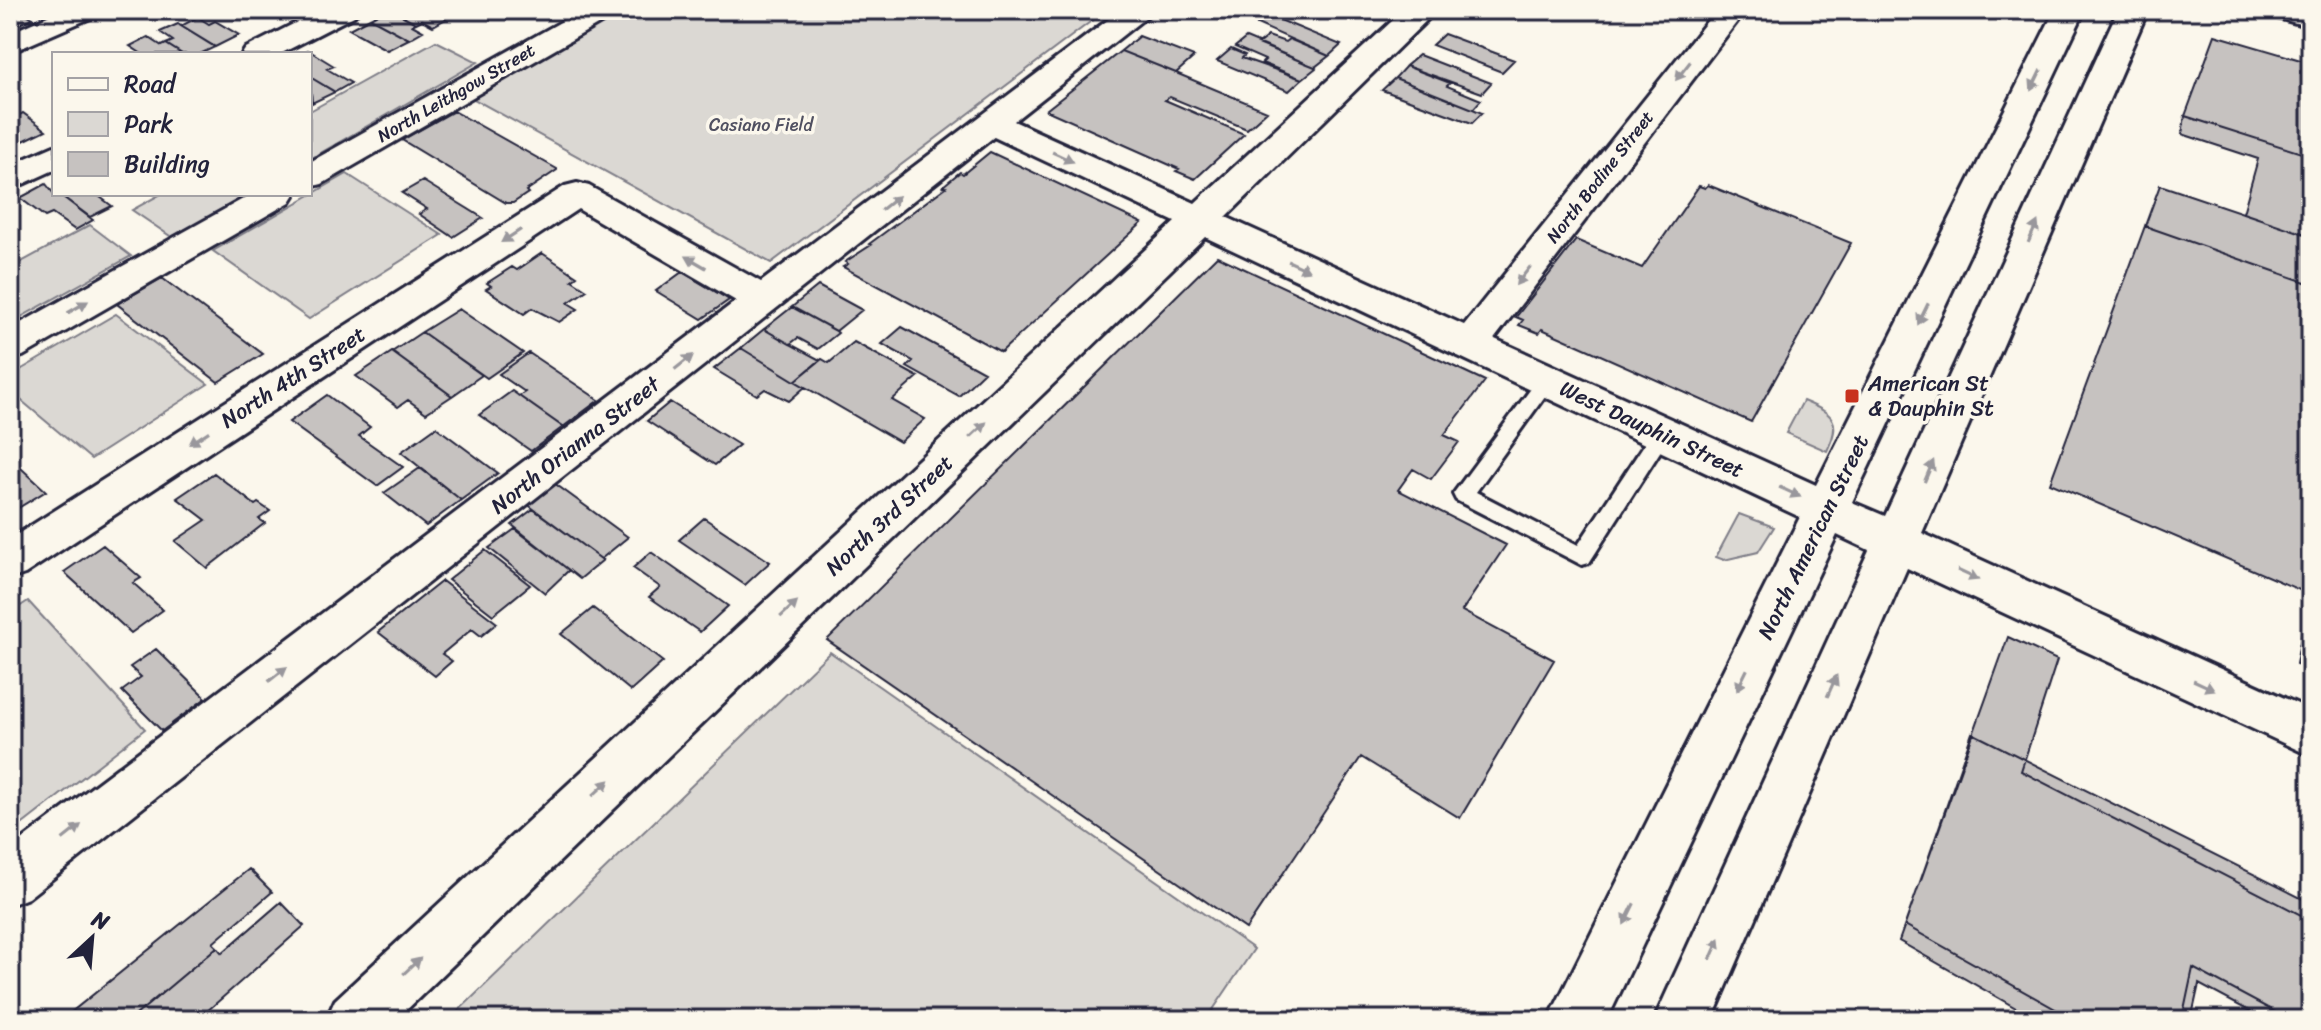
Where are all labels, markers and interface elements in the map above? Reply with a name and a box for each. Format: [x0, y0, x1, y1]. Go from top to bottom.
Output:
street label: North Leithgow Street [371, 34, 541, 151]
legend [52, 52, 312, 196]
one-way arrow [1675, 61, 1691, 81]
text: Road [124, 63, 178, 105]
one-way arrow [2030, 69, 2043, 92]
text: Park [124, 103, 173, 145]
street label: North Bodine Street [1538, 103, 1662, 250]
park label: Casiano Field [709, 109, 815, 141]
text: Building [124, 143, 210, 185]
one-way arrow [1052, 150, 1075, 163]
one-way arrow [880, 196, 900, 212]
one-way arrow [2026, 221, 2040, 244]
one-way arrow [501, 228, 522, 243]
one-way arrow [684, 255, 707, 269]
one-way arrow [1288, 259, 1311, 273]
one-way arrow [1515, 266, 1531, 286]
one-way arrow [67, 300, 89, 314]
one-way arrow [1916, 302, 1930, 326]
street label: North 4th Street [212, 315, 374, 439]
one-way arrow [674, 354, 694, 370]
place label: American St & Dauphin St [1867, 364, 1994, 428]
street label: North Orianna Street [481, 365, 670, 524]
street label: West Dauphin Street [1553, 369, 1751, 489]
marker: American St & Dauphin St [1843, 387, 1861, 405]
one-way arrow [969, 422, 988, 440]
street label: North American Street [1746, 427, 1880, 646]
one-way arrow [188, 431, 210, 445]
street label: North 3rd Street [815, 444, 963, 585]
one-way arrow [1922, 459, 1935, 483]
one-way arrow [1778, 485, 1801, 499]
one-way arrow [1957, 568, 1980, 582]
one-way arrow [780, 600, 799, 618]
one-way arrow [268, 666, 288, 682]
one-way arrow [1735, 669, 1749, 692]
one-way arrow [1826, 674, 1839, 698]
one-way arrow [2192, 678, 2216, 691]
one-way arrow [591, 779, 610, 797]
one-way arrow [62, 825, 82, 841]
north arrow [52, 898, 132, 978]
text: N [84, 899, 117, 942]
one-way arrow [1622, 902, 1636, 926]
one-way arrow [1708, 937, 1722, 961]
one-way arrow [402, 958, 421, 976]

